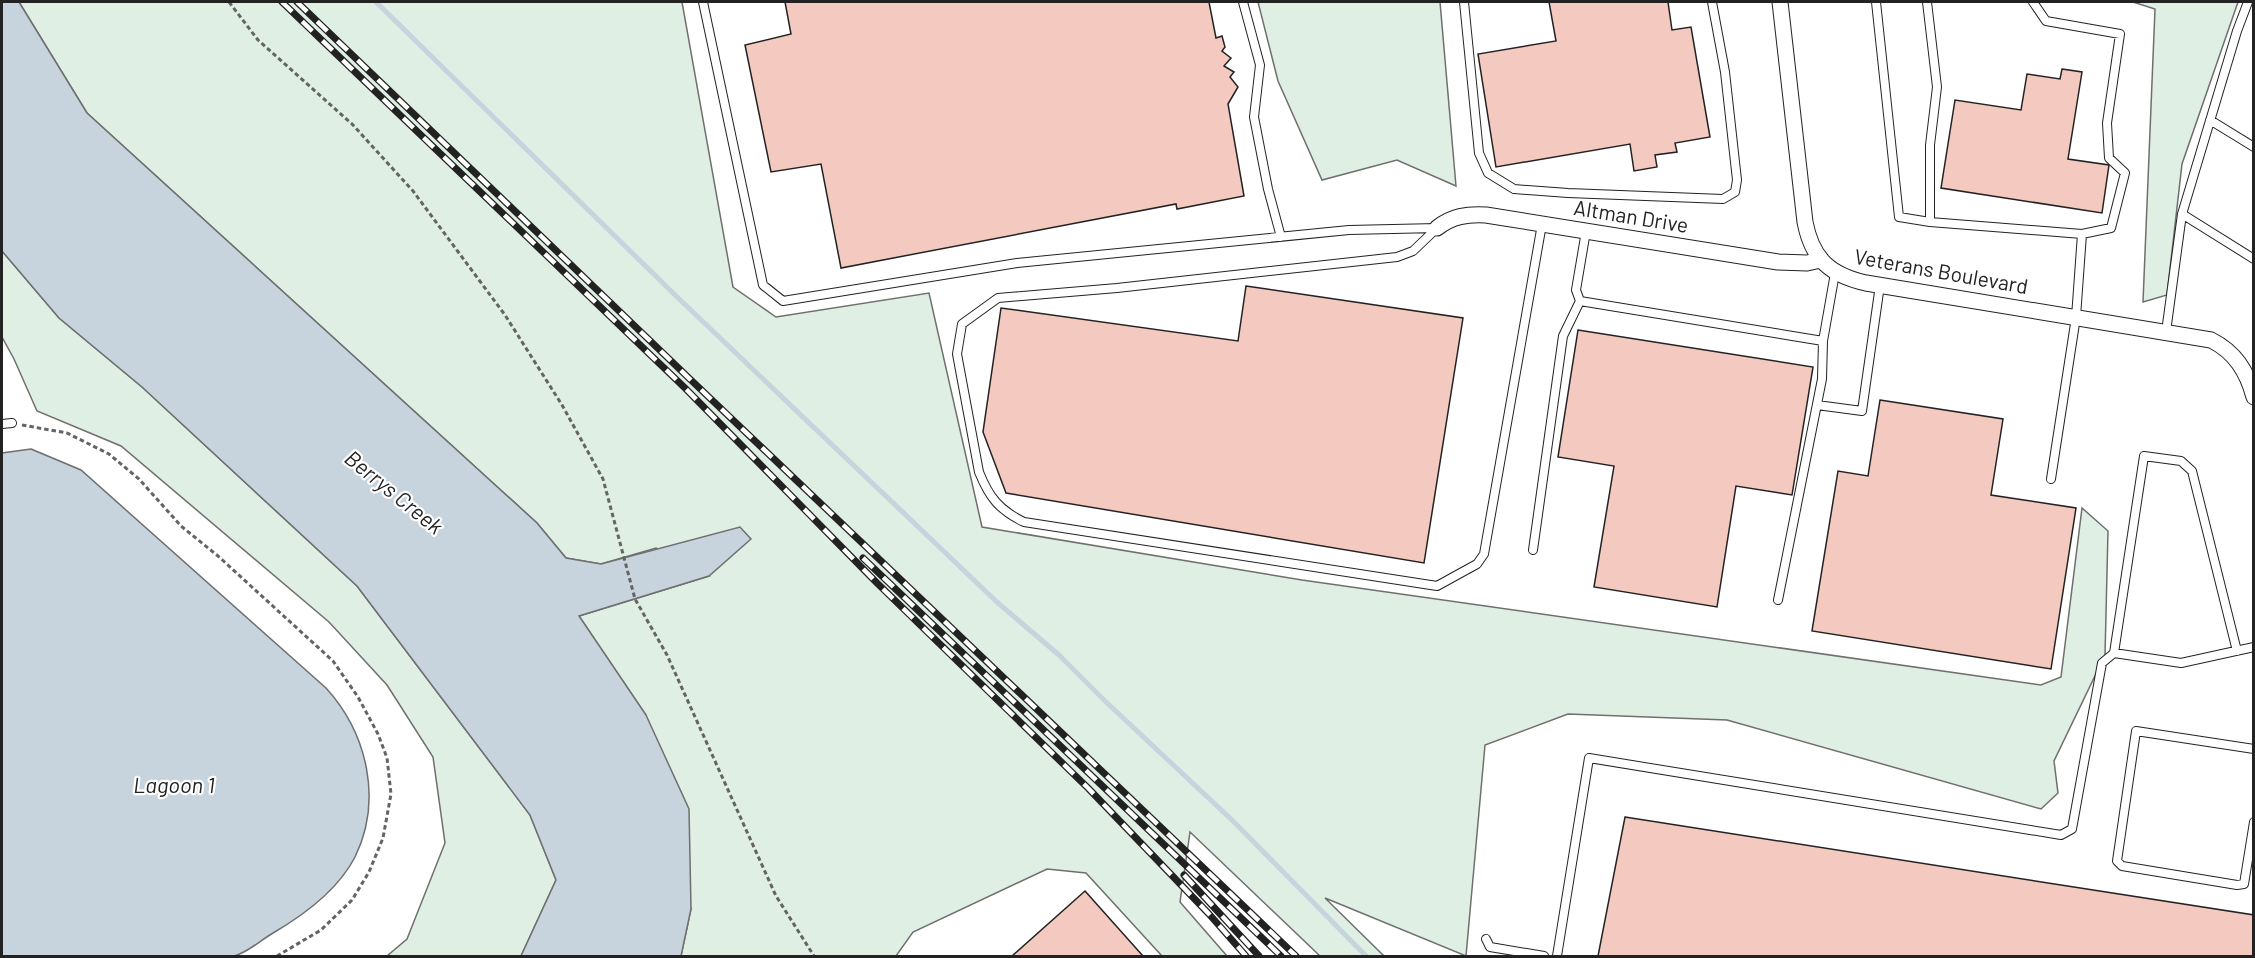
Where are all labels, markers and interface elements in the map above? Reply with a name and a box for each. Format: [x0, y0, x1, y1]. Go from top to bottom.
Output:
street label: Altman Drive [1572, 194, 1690, 237]
street label: Veterans Boulevard [1852, 243, 2030, 298]
water label: Berrys Creek [340, 444, 449, 539]
water label: Lagoon 1 [133, 771, 215, 797]

